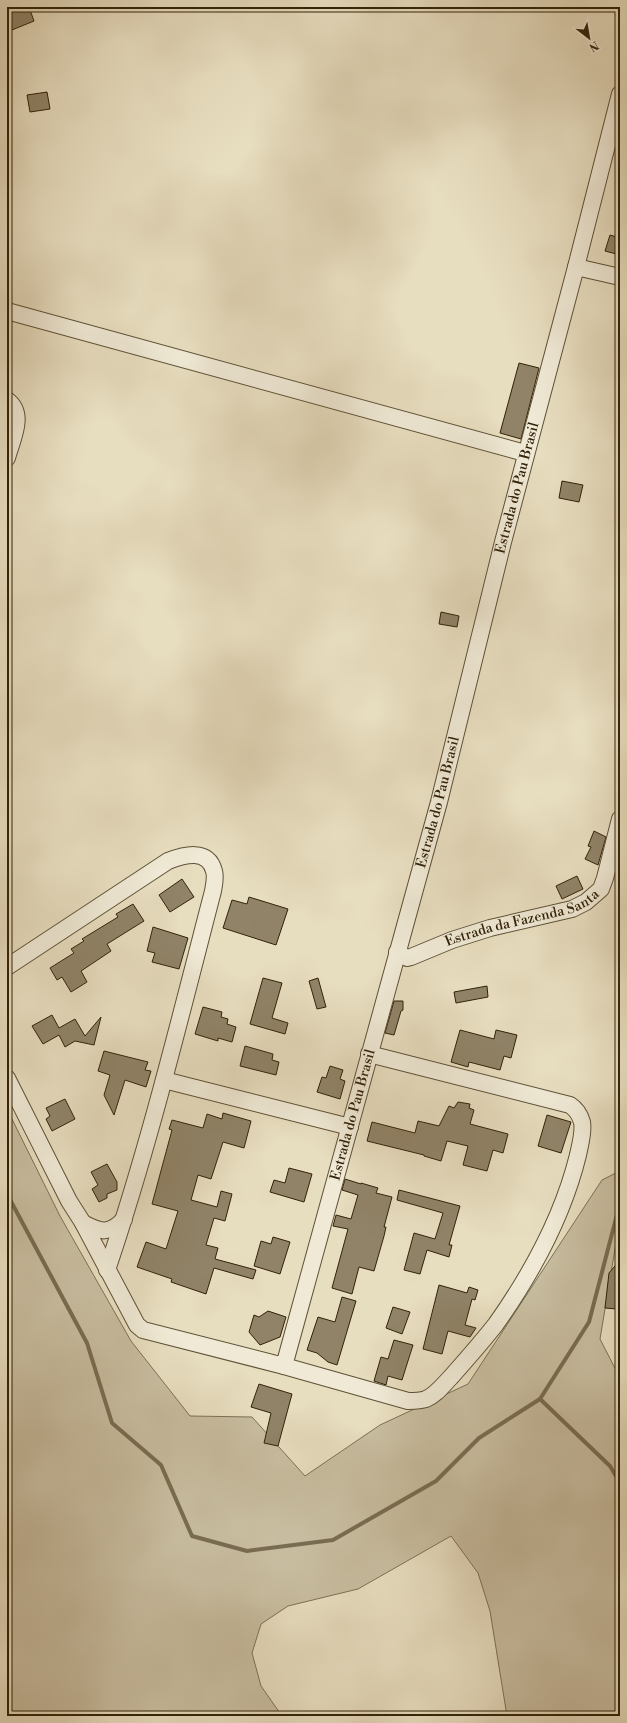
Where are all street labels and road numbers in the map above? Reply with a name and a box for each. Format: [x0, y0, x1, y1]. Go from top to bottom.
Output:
street label: Estrada do Pau Brasil [491, 420, 543, 556]
street label: Estrada do Pau Brasil [412, 735, 464, 870]
street label: Estrada da Fazenda Santa [442, 885, 604, 951]
street label: Estrada do Pau Brasil [326, 1047, 380, 1183]

